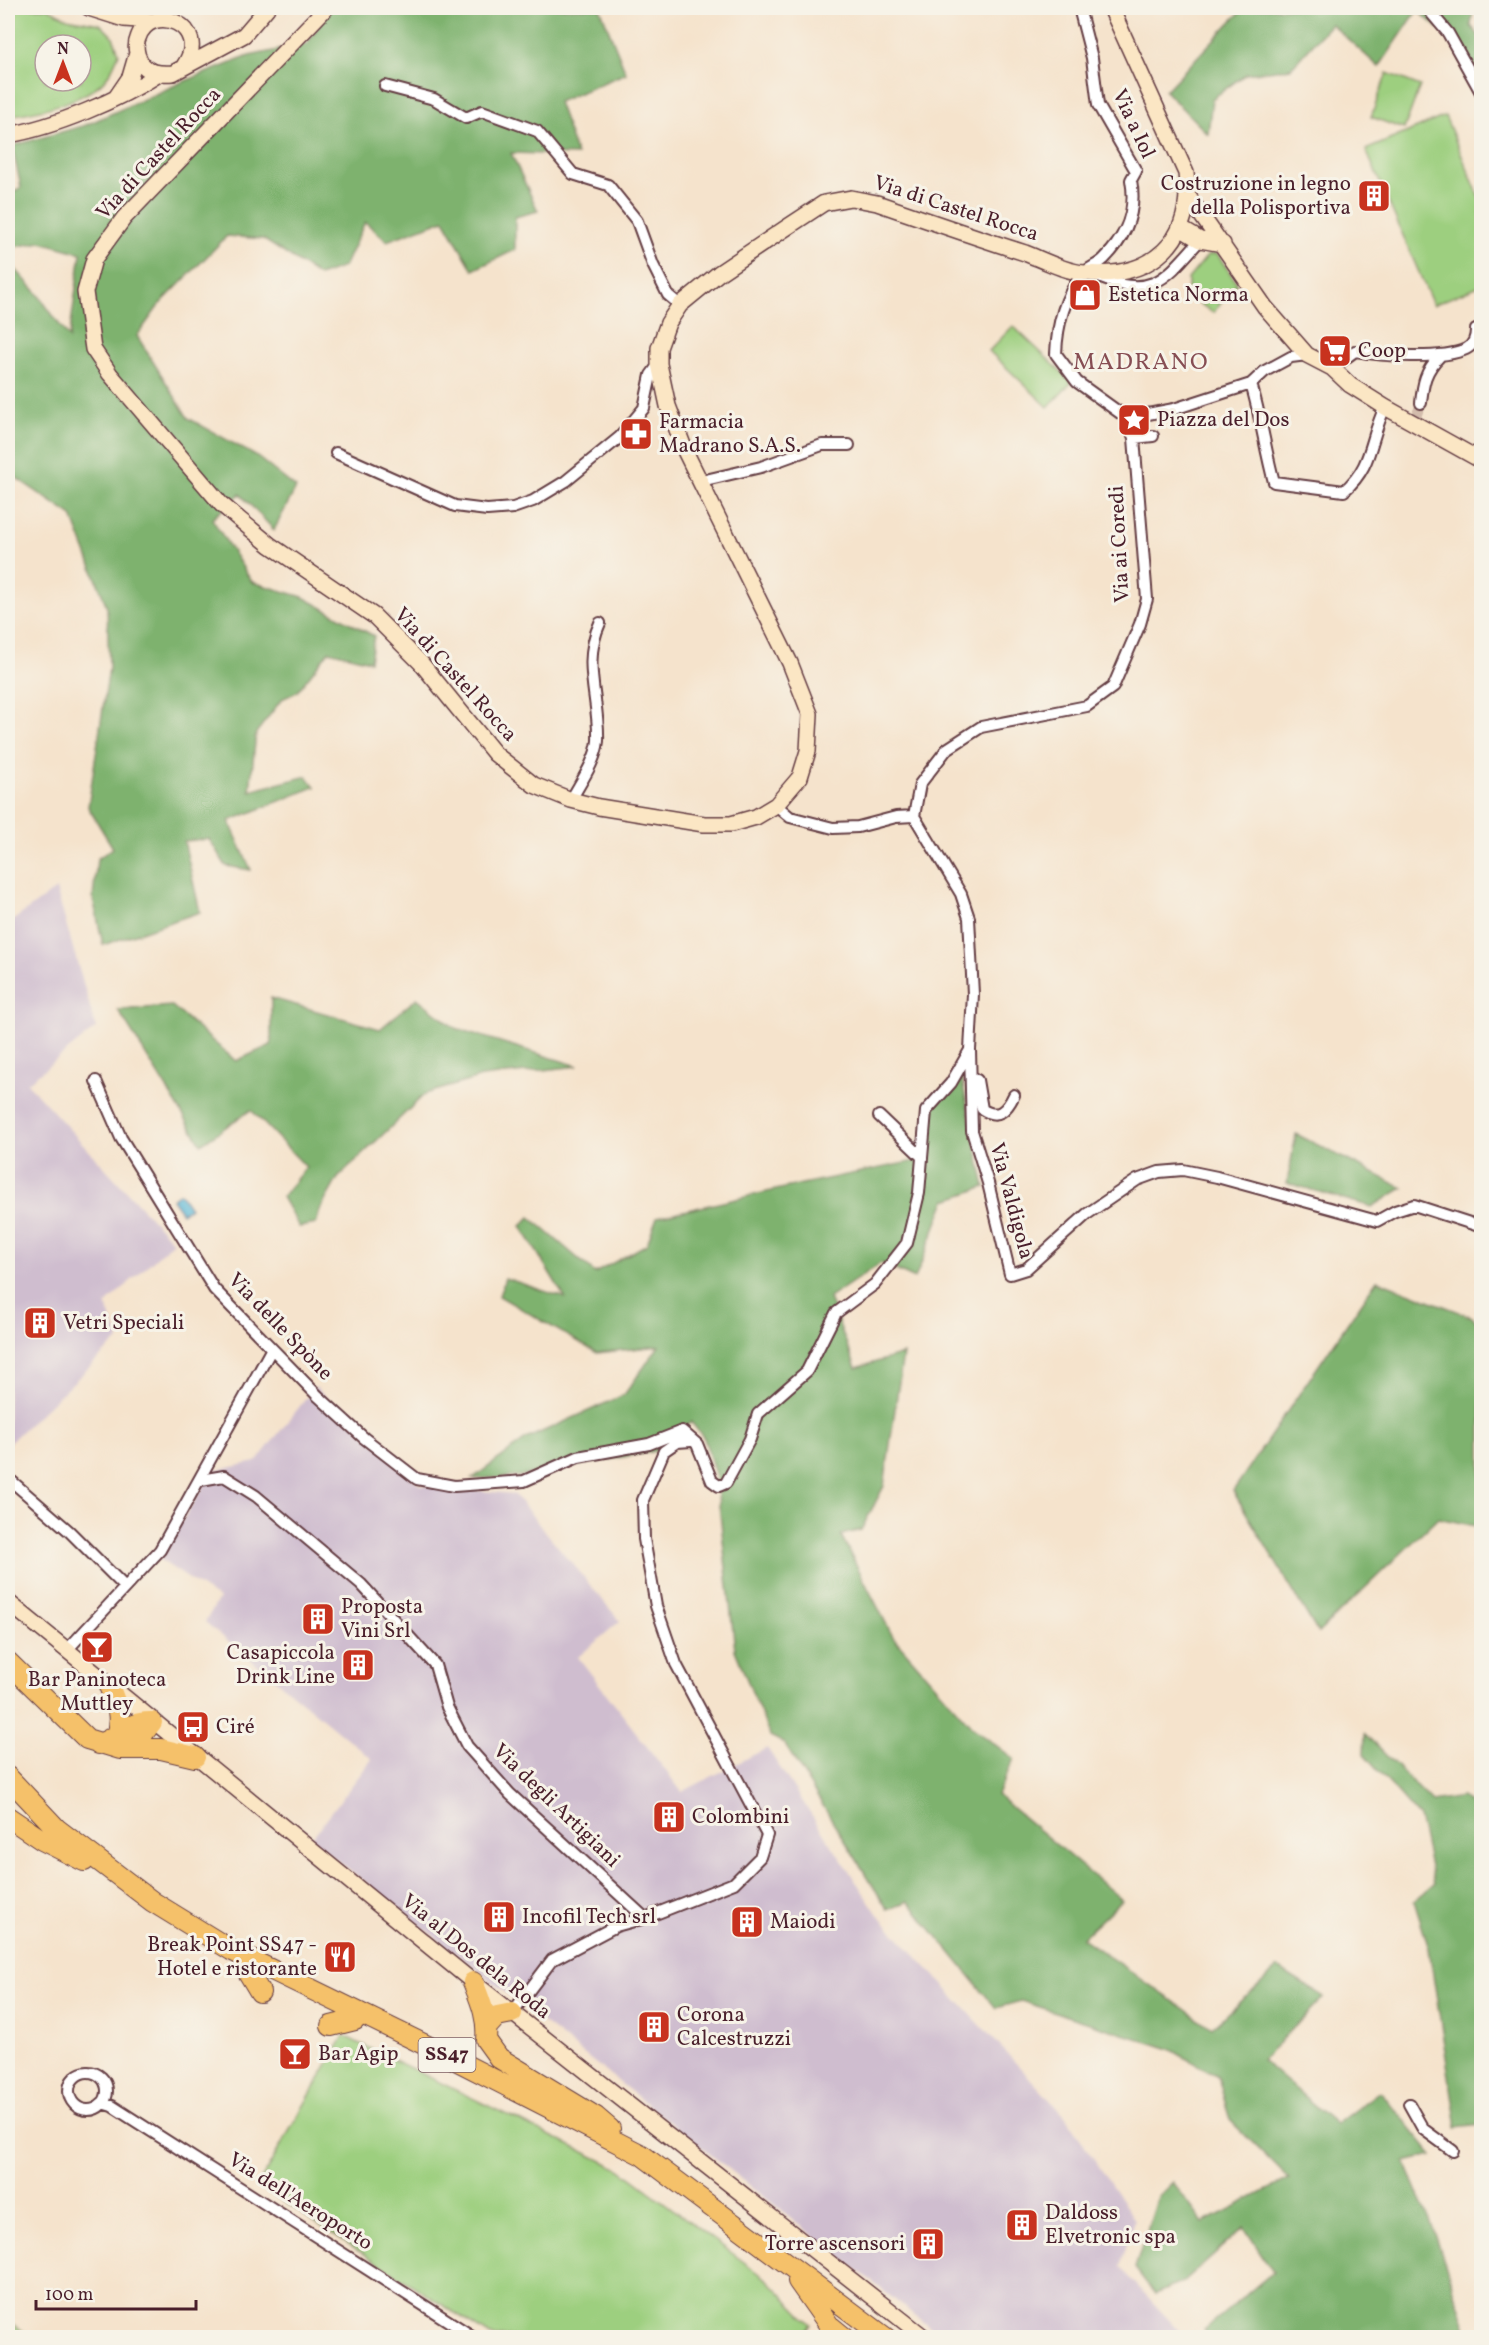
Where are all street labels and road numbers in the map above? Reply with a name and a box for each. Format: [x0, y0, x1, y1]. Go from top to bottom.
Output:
street label: Via di Castel Rocca [90, 81, 228, 227]
street label: Via a Iol [1104, 84, 1162, 164]
street label: Via di Castel Rocca [870, 169, 1042, 249]
street label: Via ai Coredi [1102, 485, 1138, 603]
street label: Via di Castel Rocca [387, 601, 523, 749]
street label: Via Valdigola [982, 1140, 1040, 1262]
street label: Via delle Spòne [221, 1267, 339, 1388]
street label: Via degli Artigiani [486, 1737, 626, 1875]
street label: Via al Dos dela Roda [395, 1887, 557, 2027]
road number: SS47 [418, 2038, 476, 2072]
street label: Via dell'Aeroporto [222, 2146, 378, 2258]

